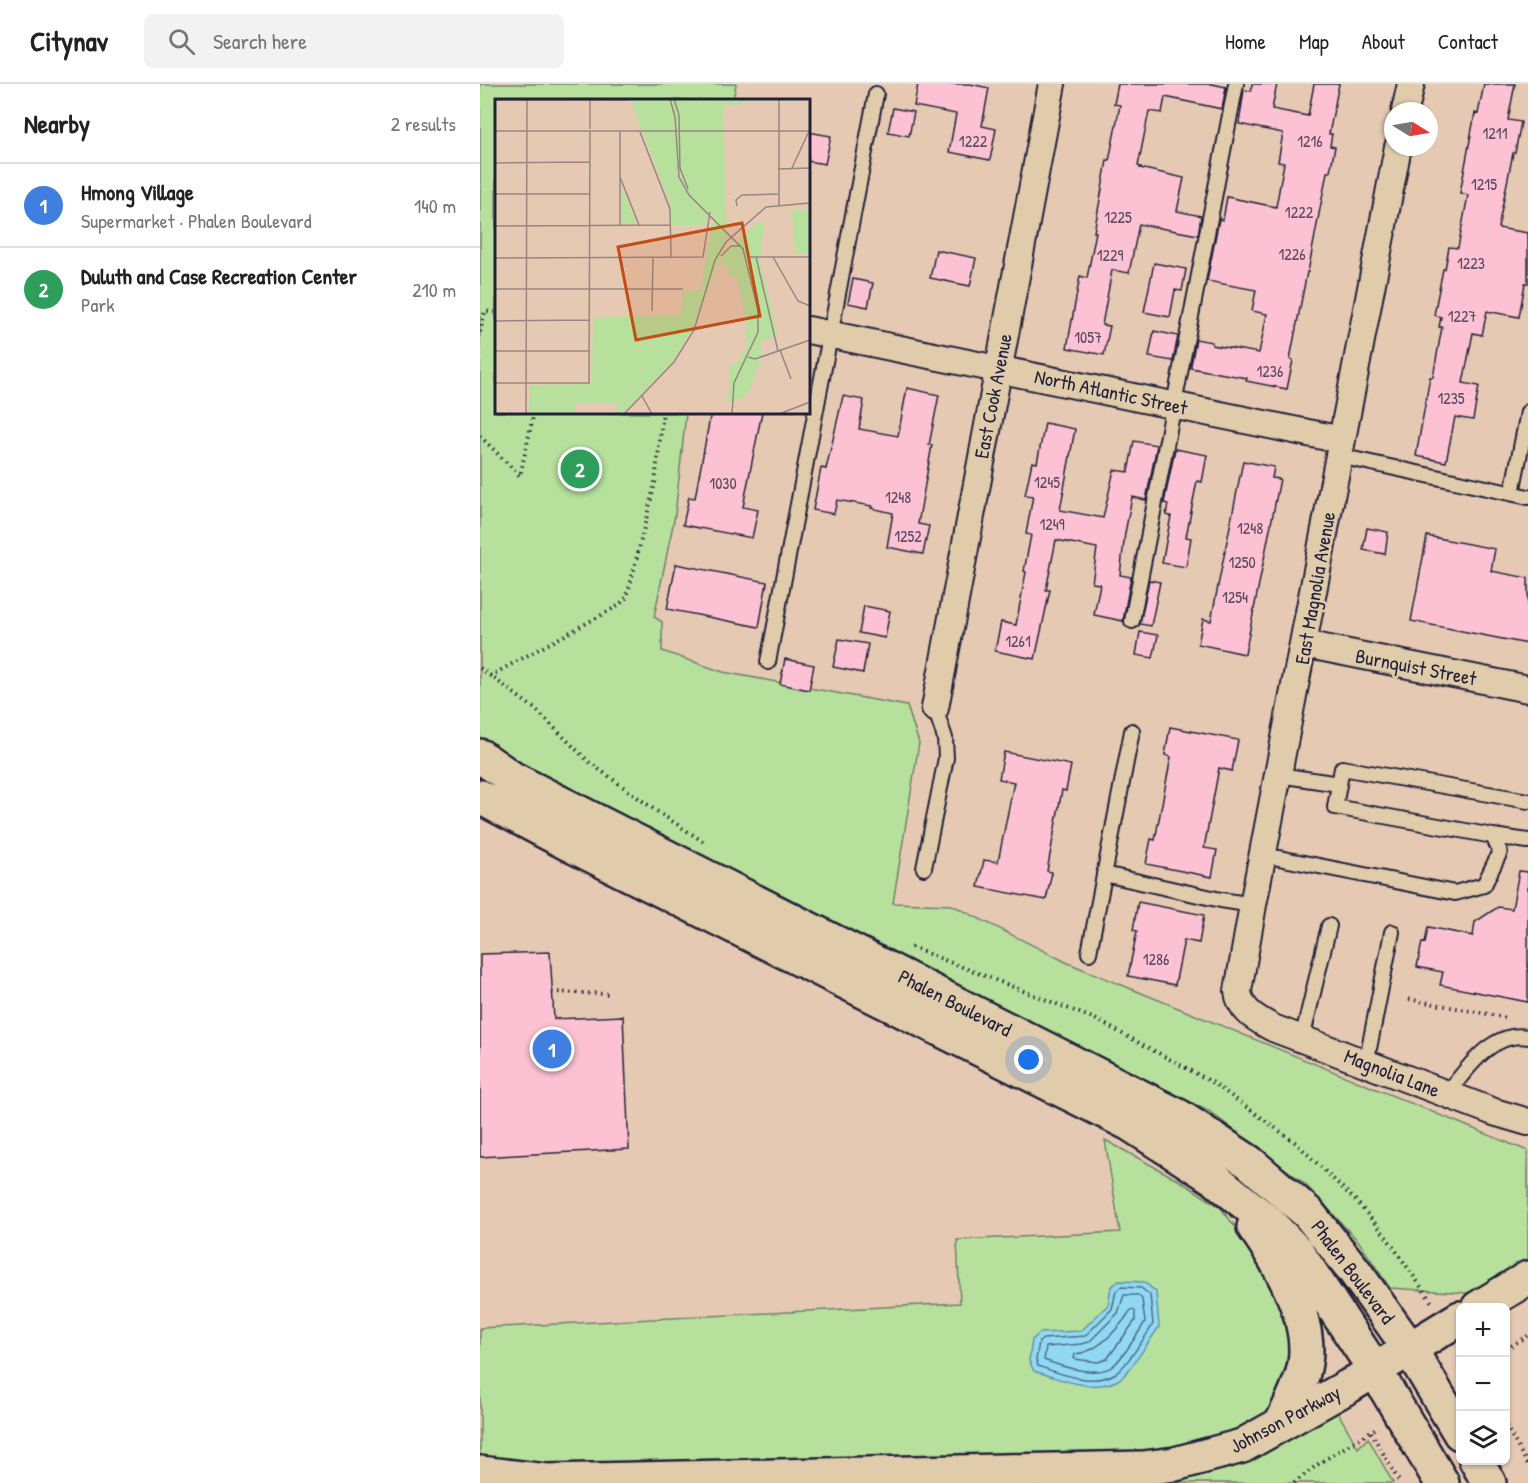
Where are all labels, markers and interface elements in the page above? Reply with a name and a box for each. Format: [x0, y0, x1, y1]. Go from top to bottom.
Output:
search box [144, 14, 564, 68]
text: Citynav [30, 22, 108, 60]
icon: search [165, 25, 198, 58]
text: Search here [213, 26, 307, 56]
text: Home [1225, 27, 1266, 56]
text: Map [1299, 27, 1329, 56]
text: About [1362, 27, 1405, 56]
text: Contact [1438, 27, 1498, 56]
inset map [495, 99, 810, 414]
north arrow [1384, 102, 1438, 156]
text: Nearby [24, 106, 90, 141]
text: 2 results [391, 110, 456, 137]
house number: 1211 [1483, 122, 1508, 144]
house number: 1222 [959, 130, 988, 152]
house number: 1216 [1297, 130, 1323, 152]
house number: 1215 [1471, 173, 1497, 195]
text: Hmong Village [81, 177, 194, 207]
text: 1 [40, 192, 47, 219]
text: 140 m [414, 192, 456, 219]
house number: 1222 [1285, 201, 1314, 223]
house number: 1225 [1104, 206, 1132, 228]
text: Supermarket · Phalen Boulevard [81, 207, 311, 234]
house number: 1226 [1278, 243, 1306, 265]
house number: 1229 [1097, 244, 1123, 266]
house number: 1223 [1457, 252, 1485, 274]
text: Duluth and Case Recreation Center [81, 261, 357, 291]
text: 2 [39, 276, 48, 303]
text: 210 m [412, 276, 456, 303]
text: Park [81, 291, 114, 318]
house number: 1227 [1448, 305, 1476, 327]
house number: 1057 [1074, 326, 1102, 348]
street label: East Cook Avenue [967, 331, 1018, 461]
house number: 1236 [1257, 360, 1283, 382]
street label: North Atlantic Street [1032, 362, 1191, 421]
house number: 1235 [1437, 387, 1465, 409]
pin: 2 [560, 446, 600, 492]
house number: 1245 [1034, 471, 1060, 493]
house number: 1030 [709, 472, 737, 494]
house number: 1248 [885, 486, 911, 508]
street label: East Magnolia Avenue [1288, 509, 1341, 666]
house number: 1249 [1039, 513, 1065, 535]
house number: 1248 [1237, 517, 1263, 539]
house number: 1252 [894, 525, 922, 547]
house number: 1250 [1228, 551, 1256, 573]
house number: 1254 [1222, 586, 1248, 608]
house number: 1261 [1005, 630, 1031, 652]
street label: Burnquist Street [1353, 642, 1480, 692]
house number: 1286 [1143, 948, 1169, 970]
street label: Phalen Boulevard [894, 962, 1017, 1043]
pin: 1 [532, 1026, 572, 1072]
street label: Magnolia Lane [1341, 1042, 1444, 1103]
your location [1014, 1045, 1043, 1074]
street label: Phalen Boulevard [1305, 1214, 1401, 1329]
map controls [1456, 1303, 1510, 1465]
button: + [1456, 1303, 1510, 1357]
button: − [1456, 1357, 1510, 1411]
street label: Johnson Parkway [1225, 1378, 1345, 1459]
button: layers [1456, 1411, 1510, 1465]

